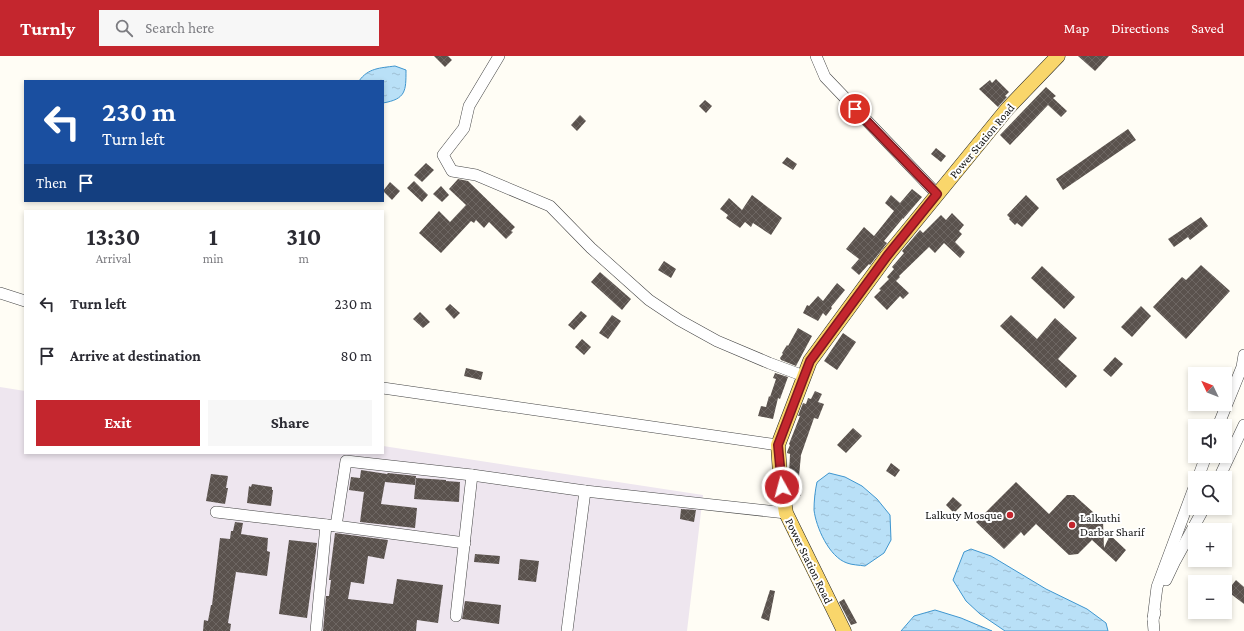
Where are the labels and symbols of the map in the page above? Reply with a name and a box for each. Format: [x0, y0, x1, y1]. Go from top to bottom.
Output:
pin [838, 92, 872, 126]
street label: Power Station Road [947, 100, 1018, 181]
north arrow [1188, 367, 1232, 411]
position arrow [761, 466, 803, 508]
place label: Lalkuty Mosque [925, 508, 1002, 522]
marker: Lalkuty Mosque [1005, 510, 1015, 520]
place label: Lalkuthi Darbar Sharif [1080, 511, 1146, 539]
street label: Power Station Road [782, 516, 836, 607]
marker: Lalkuthi Darbar Sharif [1067, 520, 1077, 530]

